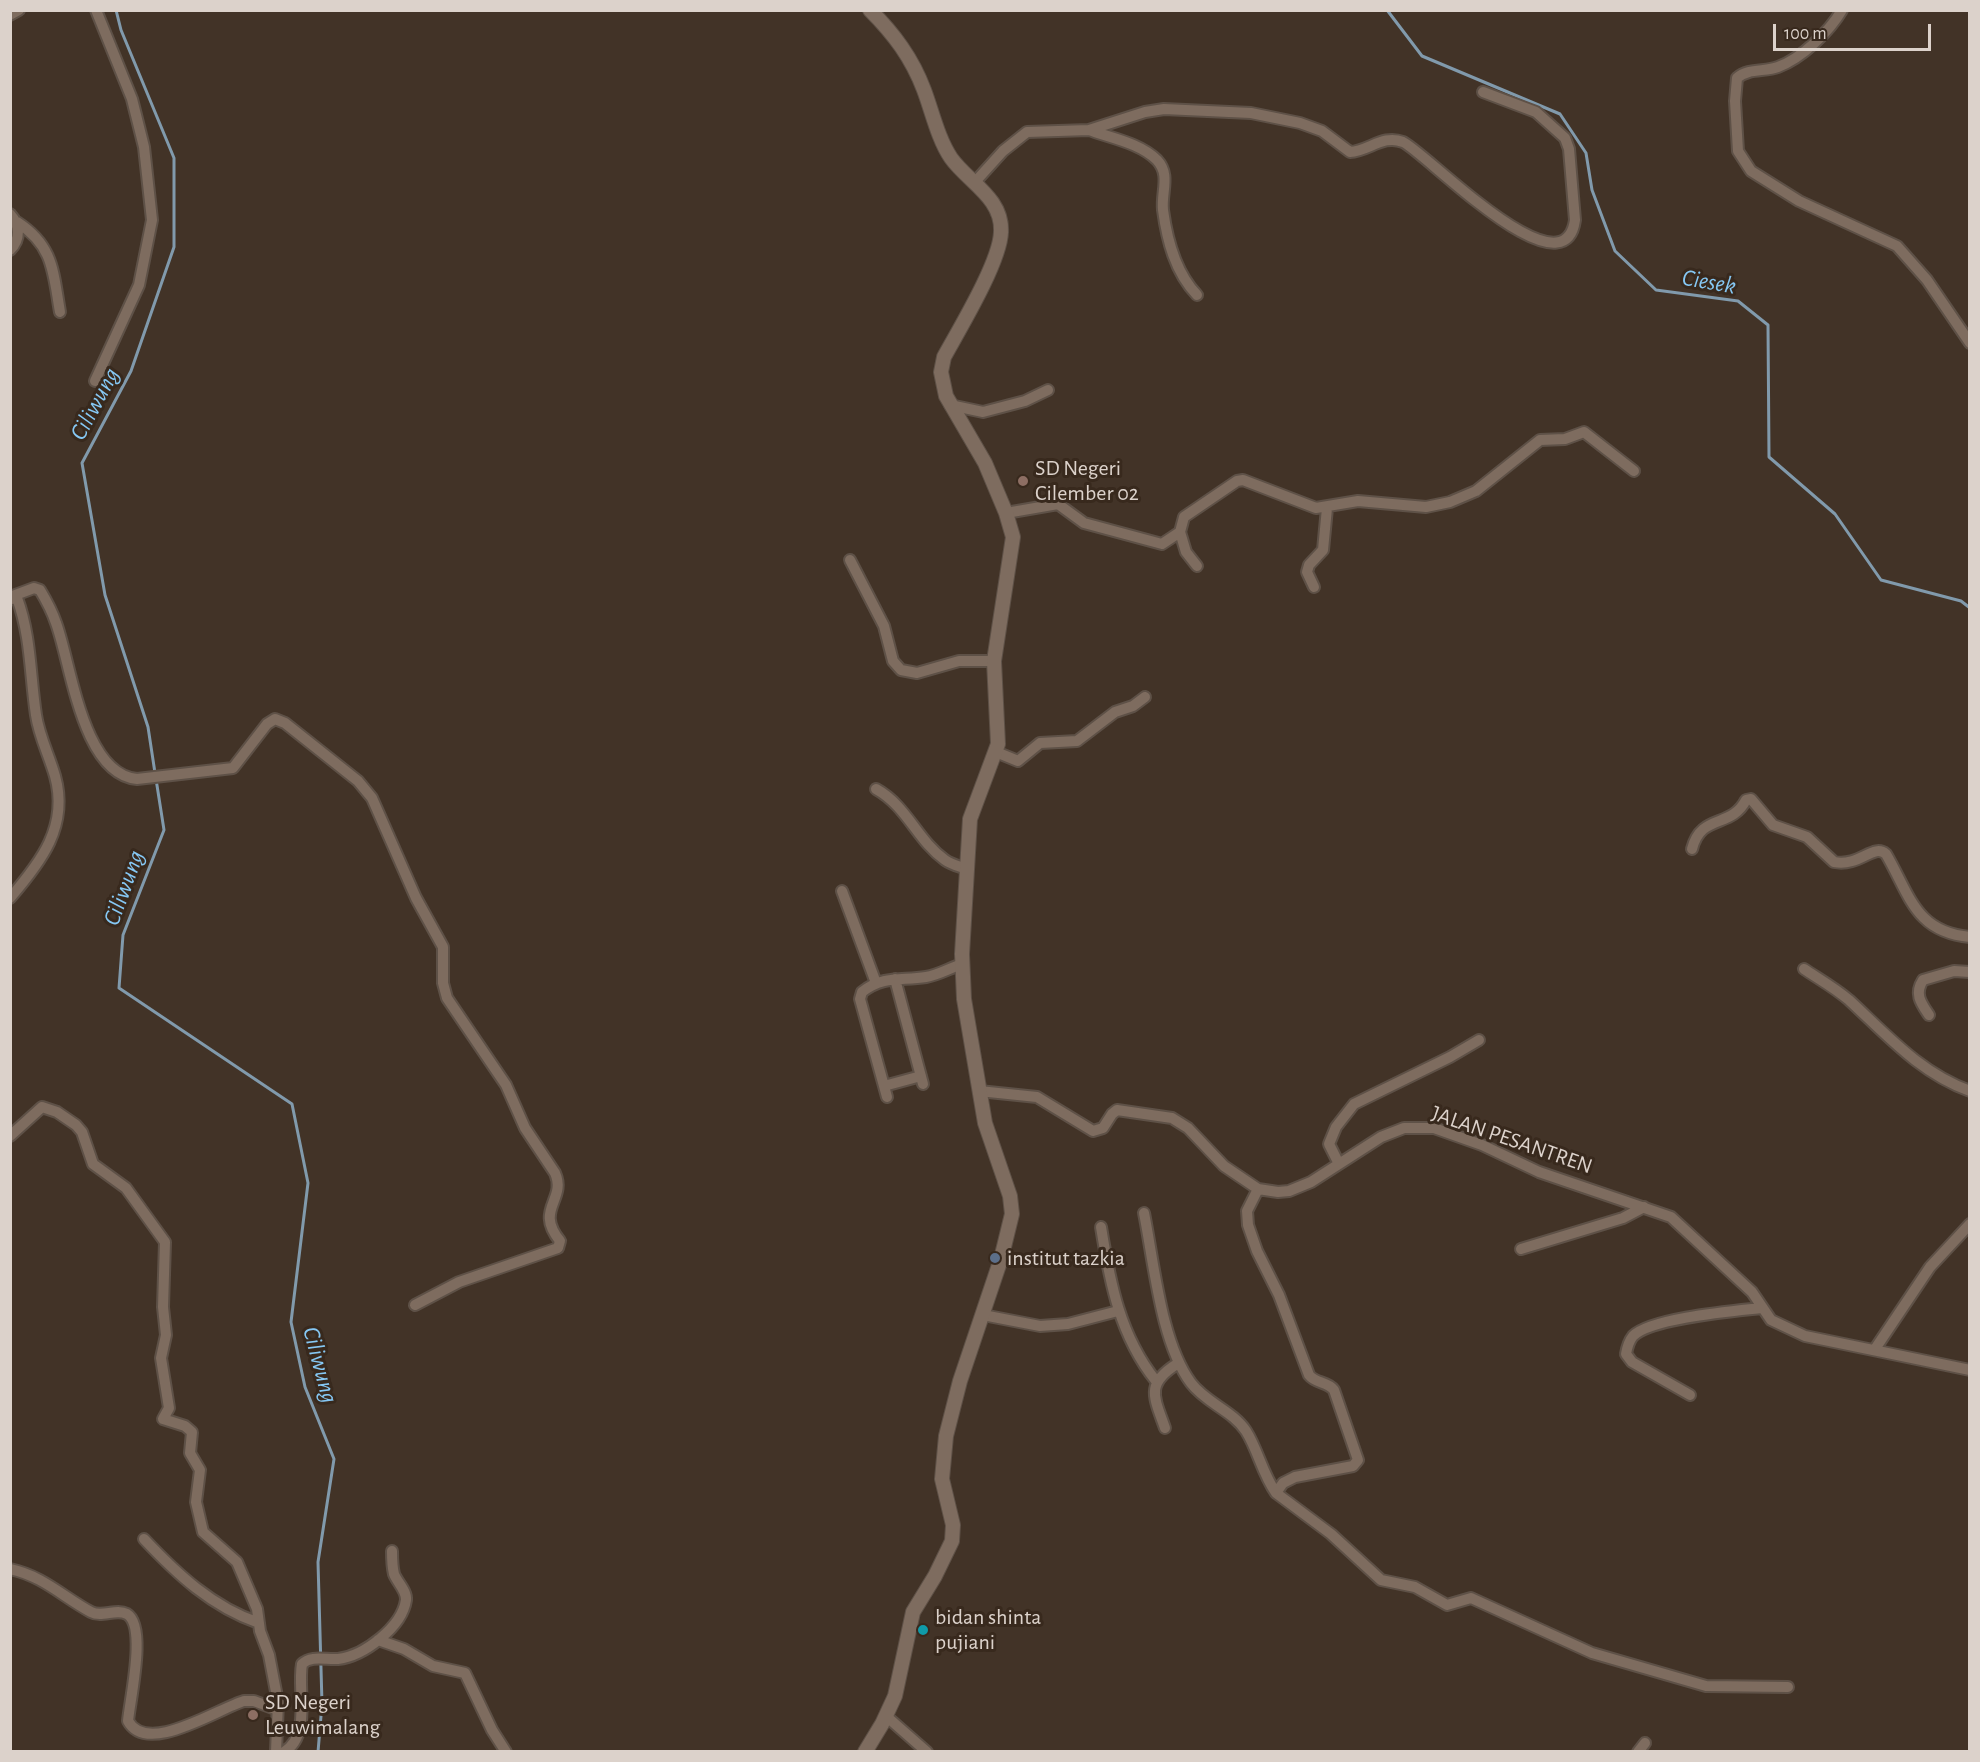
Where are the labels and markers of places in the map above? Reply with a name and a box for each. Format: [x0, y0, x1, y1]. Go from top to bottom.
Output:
place label: SD Negeri Cilember 02 [1035, 455, 1139, 506]
marker: SD Negeri Cilember 02 [1016, 474, 1030, 488]
place label: institut tazkia [1007, 1245, 1125, 1271]
marker: institut tazkia [988, 1251, 1002, 1265]
place label: bidan shinta pujiani [935, 1604, 1041, 1656]
marker: bidan shinta pujiani [916, 1623, 930, 1637]
place label: SD Negeri Leuwimalang [265, 1689, 380, 1741]
marker: SD Negeri Leuwimalang [246, 1708, 260, 1722]

